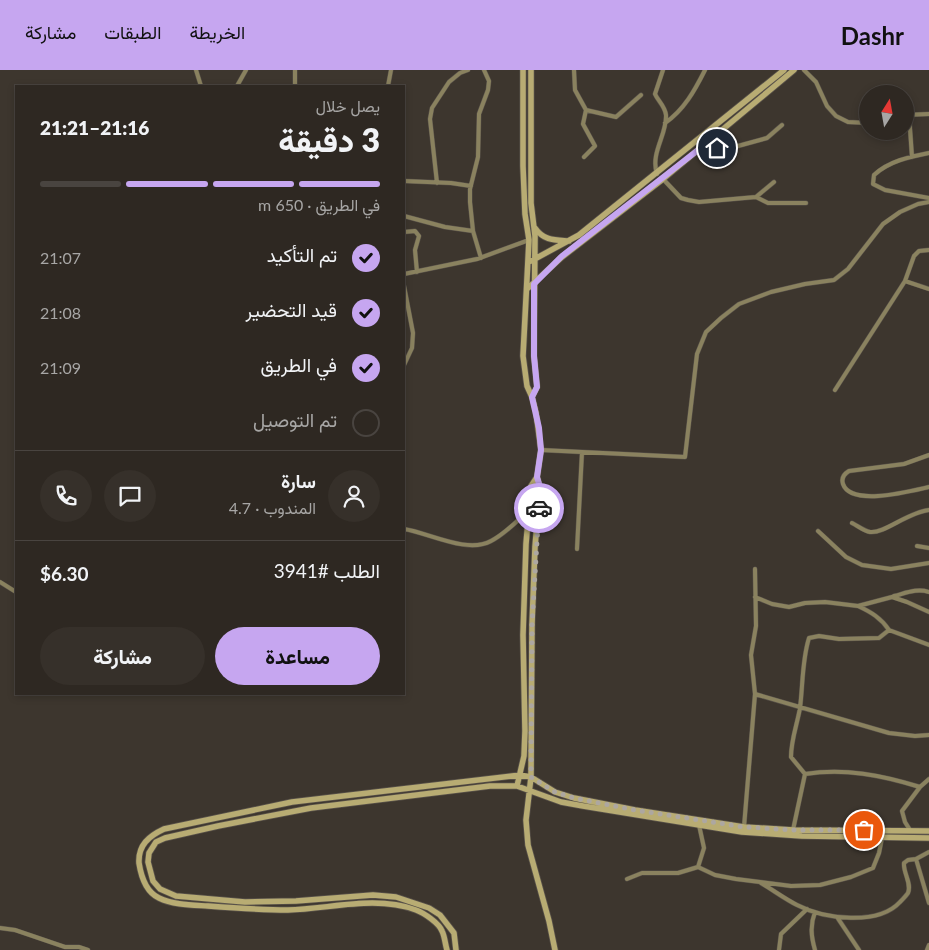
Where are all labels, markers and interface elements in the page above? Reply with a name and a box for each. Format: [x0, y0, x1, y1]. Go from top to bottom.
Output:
text: مشاركة [25, 21, 76, 43]
text: الطبقات [104, 21, 161, 43]
text: الخريطة [189, 21, 245, 43]
text: Dashr [841, 21, 904, 50]
north arrow [859, 85, 914, 140]
map controls [859, 85, 914, 140]
text: يصل خلال [316, 96, 380, 115]
text: 21:16–21:21 [40, 116, 149, 139]
text: 3 دقيقة [278, 120, 380, 159]
pin [696, 127, 738, 169]
icon: home [703, 134, 731, 162]
text: في الطريق · 650 m [258, 195, 380, 214]
text: تم التأكيد [267, 243, 337, 266]
icon: check [352, 244, 380, 272]
text: 21:07 [40, 248, 81, 267]
text: قيد التحضير [246, 298, 337, 321]
icon: check [352, 299, 380, 327]
text: 21:08 [40, 303, 81, 322]
text: في الطريق [261, 353, 337, 376]
icon: check [352, 354, 380, 382]
text: 21:09 [40, 358, 81, 377]
text: تم التوصيل [253, 408, 337, 431]
text: سارة [281, 469, 316, 492]
button: phone [40, 470, 92, 522]
button: chat [104, 470, 156, 522]
button: person [328, 470, 380, 522]
courier [514, 483, 564, 533]
icon: car [525, 494, 553, 522]
text: المندوب · 4.7 [229, 498, 316, 517]
text: الطلب #3941 [274, 559, 380, 582]
text: $6.30 [40, 562, 89, 585]
button: مشاركة [40, 627, 205, 685]
button: مساعدة [215, 627, 380, 685]
pin [843, 809, 885, 851]
icon: bag [850, 816, 878, 844]

